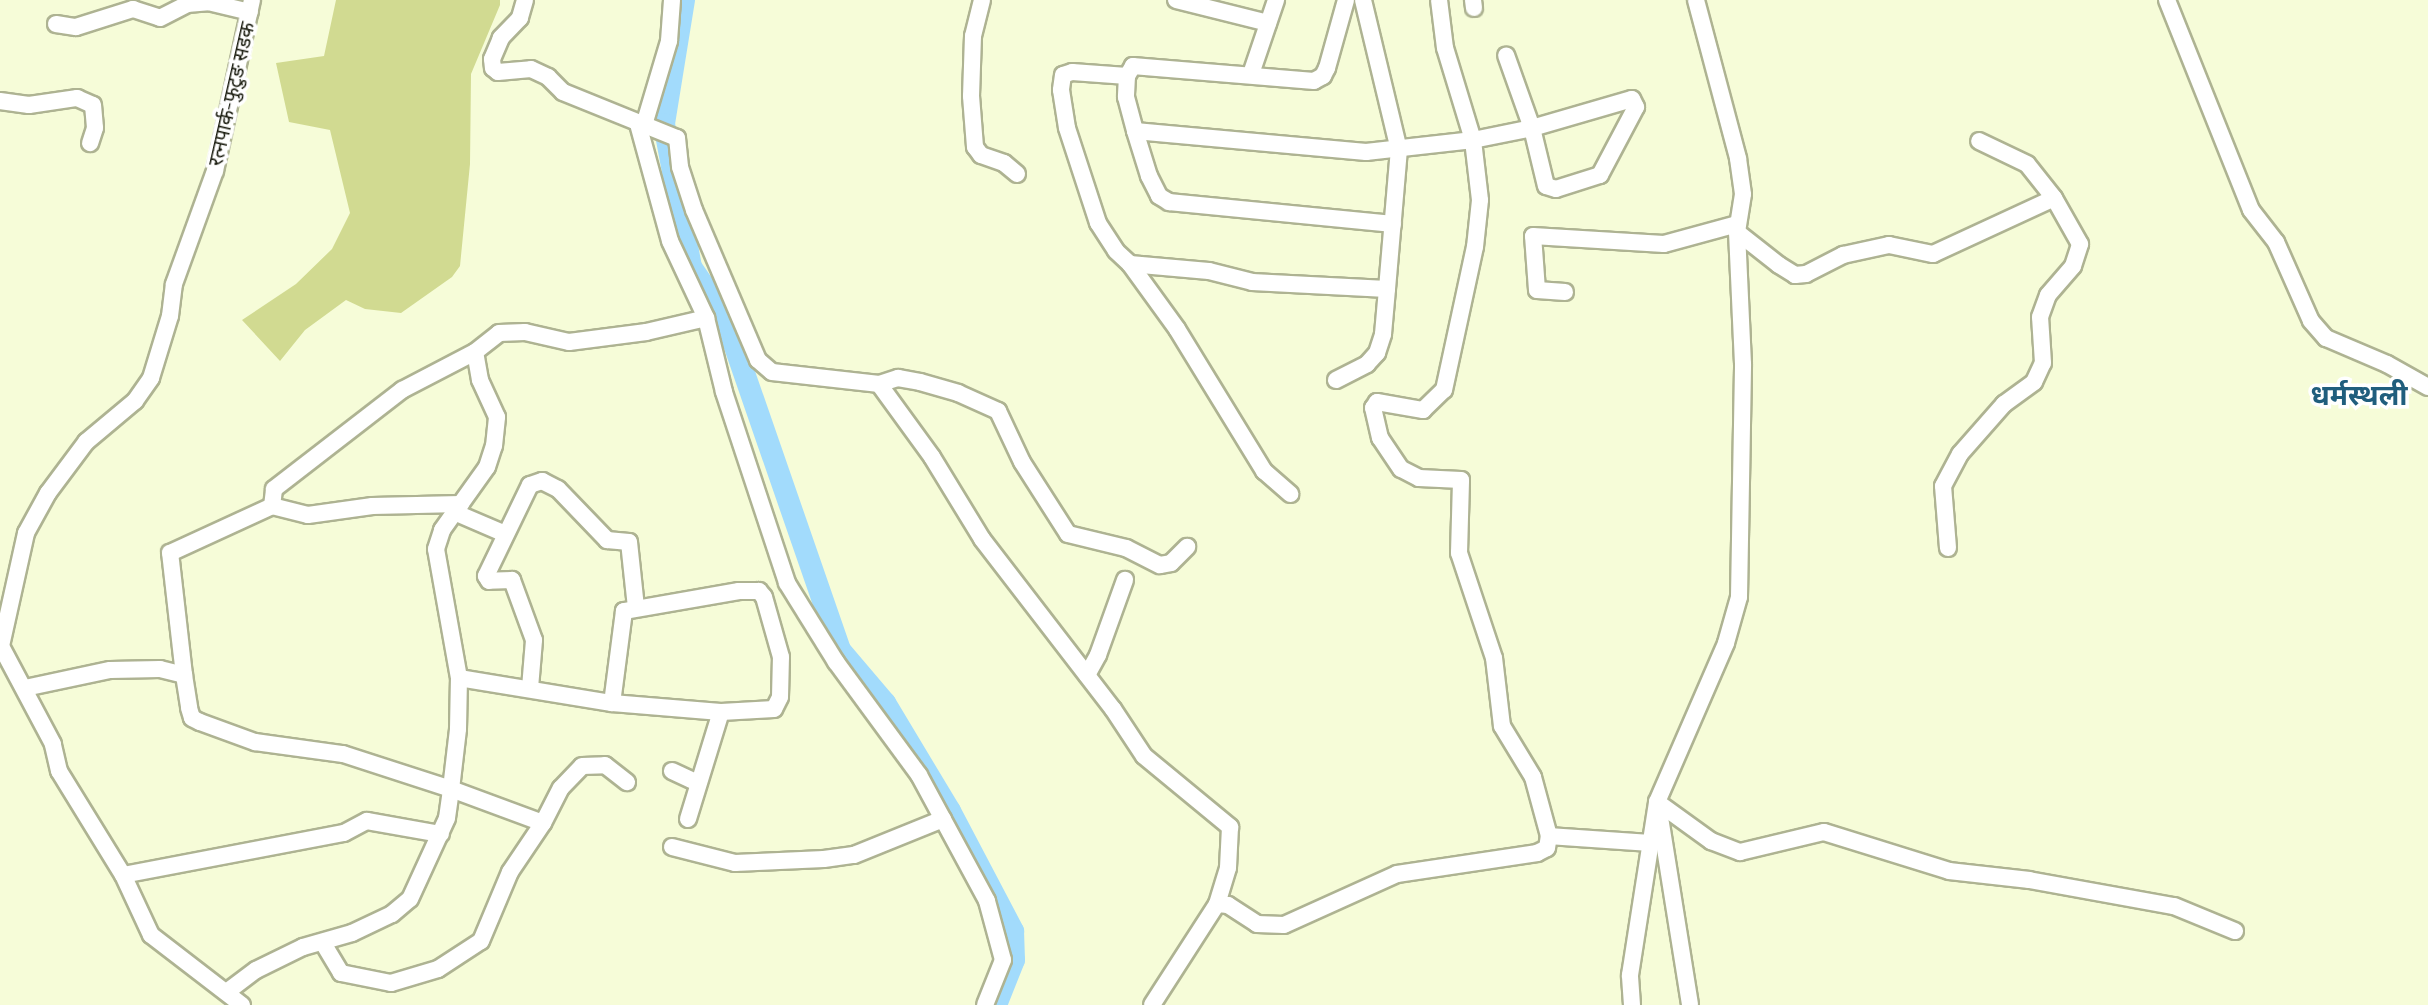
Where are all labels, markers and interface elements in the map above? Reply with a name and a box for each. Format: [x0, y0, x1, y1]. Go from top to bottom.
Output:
street label: रत्नपार्क-फुटुङ सडक [203, 20, 259, 168]
district label: धर्मस्थली [2310, 377, 2408, 411]

